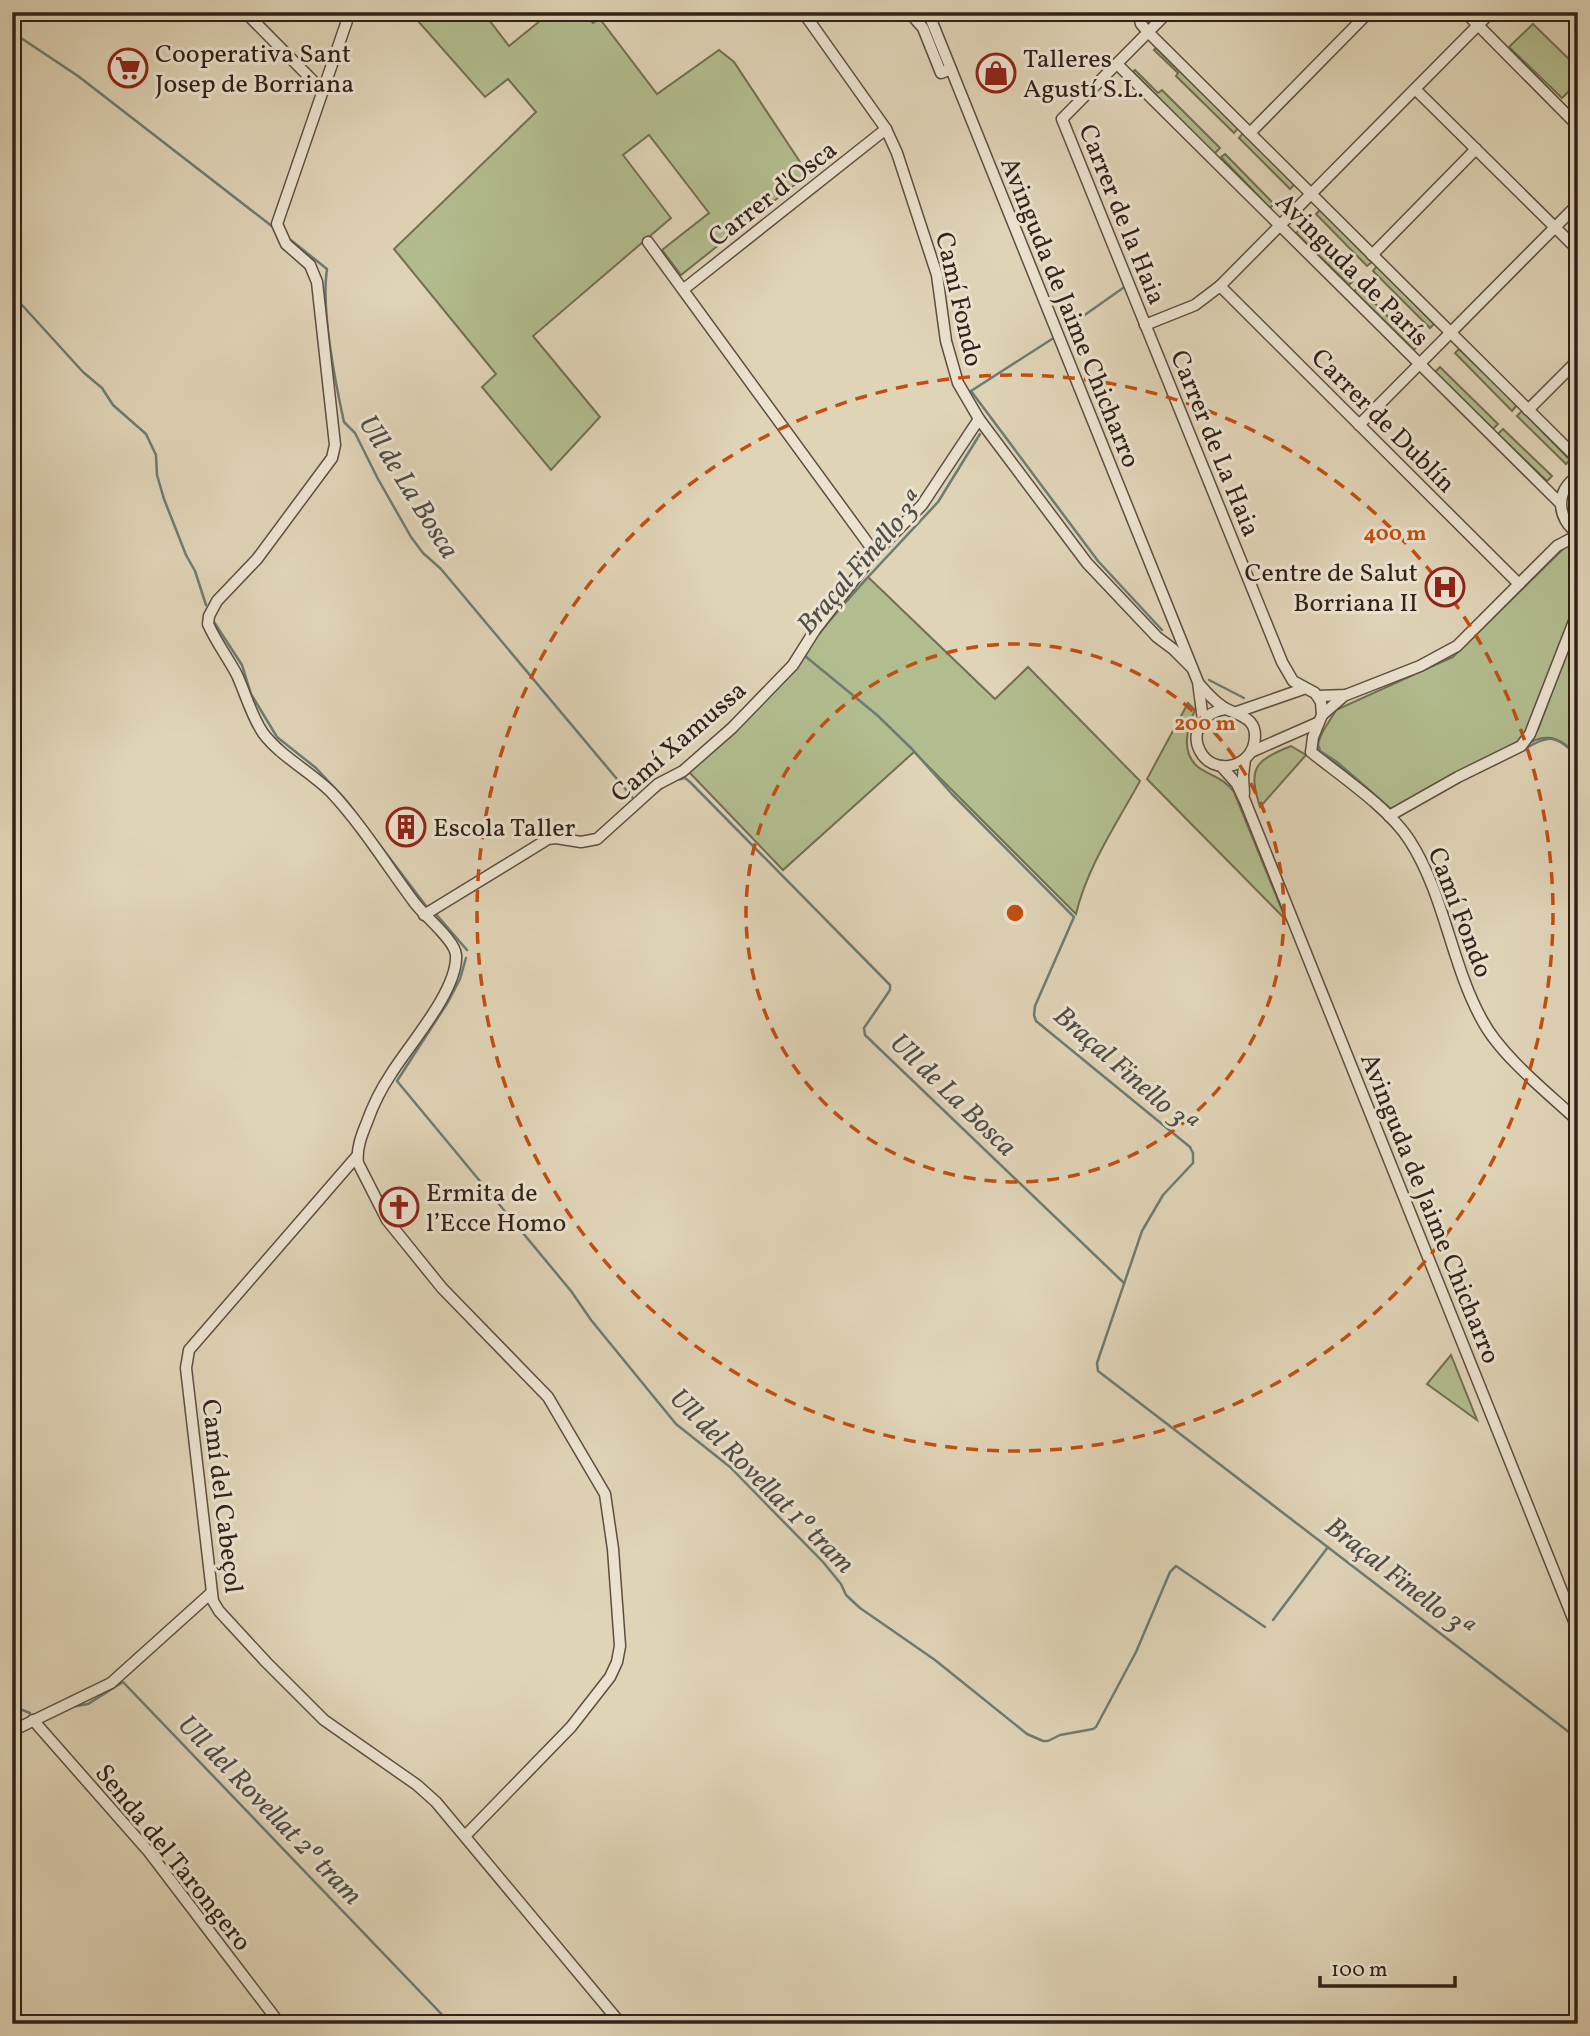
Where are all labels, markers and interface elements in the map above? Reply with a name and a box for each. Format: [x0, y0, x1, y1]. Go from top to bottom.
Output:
place label: Cooperativa Sant Josep de Borriana [155, 37, 354, 103]
place label: Talleres Agustí S.L. [1023, 42, 1144, 108]
supermarket icon: Cooperativa Sant Josep de Borriana [107, 47, 149, 89]
shop icon: Talleres Agustí S.L. [975, 52, 1017, 94]
street label: Carrer de la Haia [1069, 119, 1174, 310]
street label: Carrer d'Osca [701, 133, 845, 256]
street label: Avinguda de Jaime Chicharro [990, 152, 1148, 473]
street label: Avinguda de París [1266, 185, 1437, 356]
street label: Camí Fondo [925, 229, 991, 370]
street label: Carrer de Dublín [1302, 341, 1463, 502]
street label: Carrer de La Haia [1160, 345, 1268, 542]
water label: Ull de La Bosca [348, 408, 468, 567]
water label: Braçal Finello 3ª [789, 483, 935, 644]
text: 400 m [1364, 520, 1426, 549]
place label: Centre de Salut Borriana II [1245, 556, 1418, 622]
hospital icon: Centre de Salut Borriana II [1424, 566, 1466, 608]
street label: Camí Xamussa [604, 673, 755, 812]
text: 200 m [1174, 710, 1236, 739]
building icon: Escola Taller [385, 806, 427, 848]
place label: Escola Taller [433, 811, 576, 847]
street label: Camí Fondo [1418, 842, 1501, 983]
centre of rings [1003, 901, 1027, 925]
water label: Braçal Finello 3ª [1044, 998, 1205, 1144]
water label: Ull de La Bosca [880, 1025, 1024, 1166]
street label: Avinguda de Jaime Chicharro [1350, 1048, 1508, 1369]
place label: Ermita de l’Ecce Homo [426, 1176, 566, 1242]
church icon: Ermita de l’Ecce Homo [378, 1186, 420, 1228]
water label: Ull del Rovellat 1º tram [660, 1380, 863, 1583]
street label: Camí del Cabeçol [191, 1397, 251, 1595]
water label: Braçal Finello 3ª [1316, 1509, 1481, 1649]
water label: Ull del Rovellat 2º tram [168, 1707, 370, 1915]
street label: Senda del Tarongero [86, 1757, 259, 1959]
scale bar [1320, 1945, 1455, 1989]
text: 100 m [1331, 1956, 1388, 1985]

